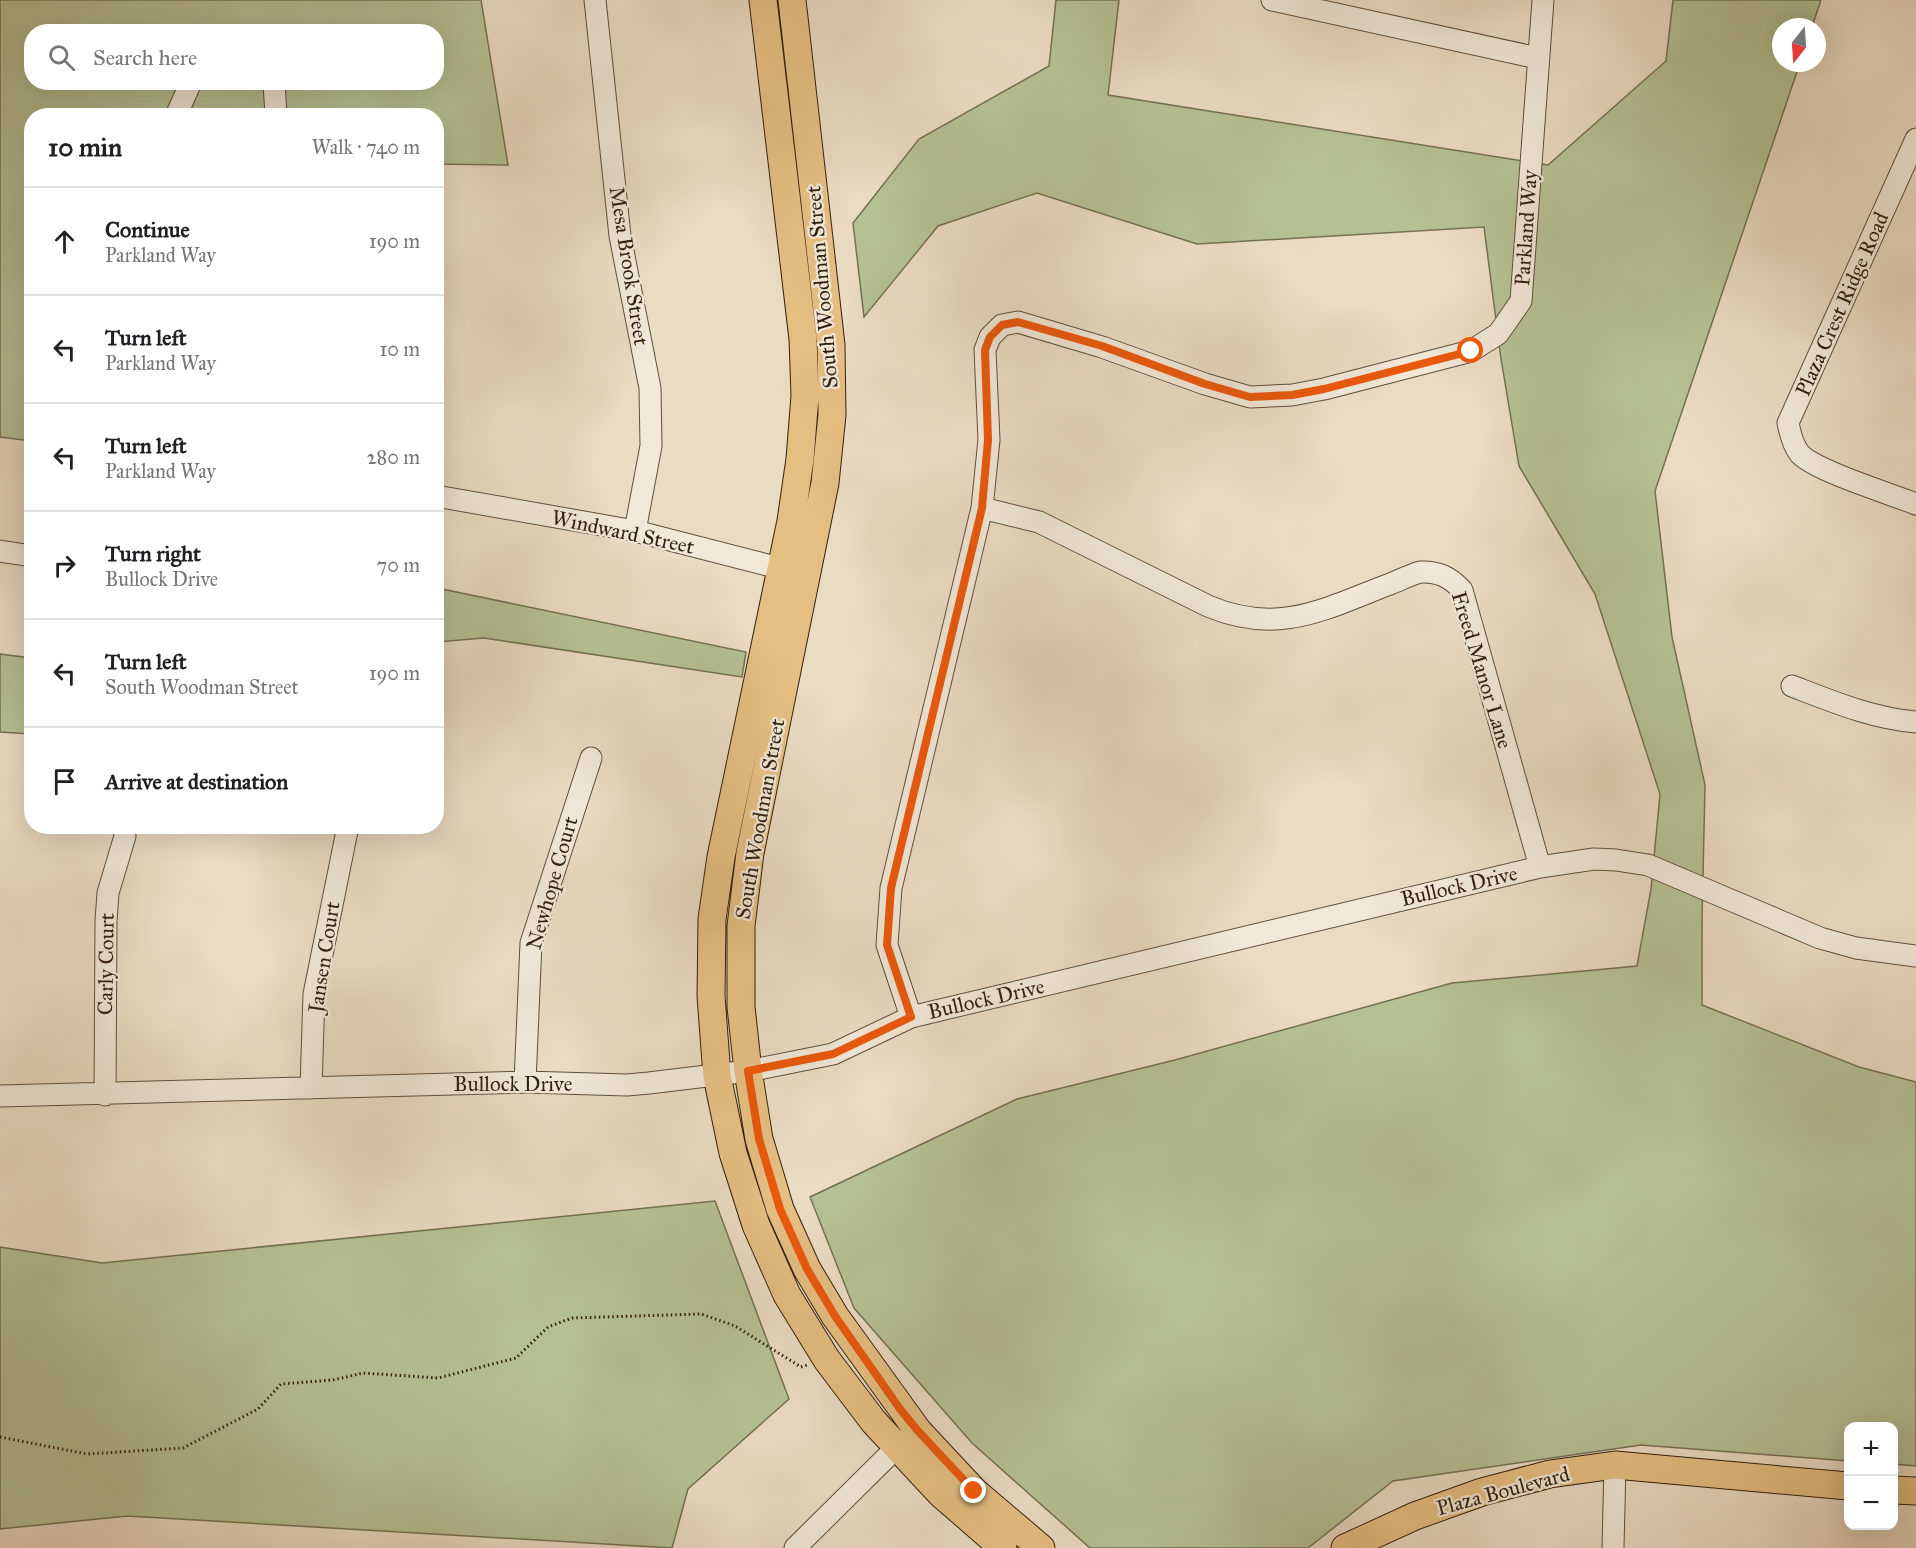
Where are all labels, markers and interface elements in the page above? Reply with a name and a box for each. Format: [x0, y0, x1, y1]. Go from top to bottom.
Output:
north arrow [1772, 18, 1826, 72]
search box [24, 24, 444, 90]
icon: search [45, 41, 78, 74]
text: Search here [93, 44, 197, 71]
text: 10 min [48, 131, 122, 163]
text: Walk · 740 m [312, 135, 420, 159]
street label: Parkland Way [1509, 168, 1543, 287]
street label: South Woodman Street [800, 184, 844, 389]
street label: Mesa Brook Street [604, 185, 654, 348]
street label: Plaza Crest Ridge Road [1790, 207, 1895, 400]
text: Continue [105, 216, 190, 243]
icon: ahead [48, 225, 81, 258]
text: 190 m [369, 229, 420, 253]
text: Parkland Way [105, 243, 216, 267]
text: Turn left [105, 324, 187, 351]
icon: left [48, 333, 81, 366]
text: 10 m [379, 337, 420, 361]
route start [1457, 337, 1483, 363]
text: Parkland Way [105, 351, 216, 375]
text: Turn left [105, 432, 187, 459]
icon: left [48, 441, 81, 474]
text: 280 m [367, 445, 420, 469]
text: Parkland Way [105, 459, 216, 483]
street label: Windward Street [549, 504, 697, 560]
text: Turn right [105, 540, 201, 567]
icon: right [48, 549, 81, 582]
text: 70 m [377, 553, 420, 577]
text: Bullock Drive [105, 567, 218, 591]
street label: Freed Manor Lane [1446, 588, 1518, 752]
text: Turn left [105, 648, 187, 675]
icon: left [48, 657, 81, 690]
text: 190 m [369, 661, 420, 685]
text: South Woodman Street [105, 675, 299, 699]
street label: South Woodman Street [730, 716, 791, 921]
icon: arrive [48, 765, 81, 798]
text: Arrive at destination [105, 768, 288, 795]
street label: Newhope Court [521, 813, 584, 953]
street label: Bullock Drive [1398, 860, 1520, 912]
street label: Jansen Court [302, 899, 346, 1016]
street label: Carly Court [92, 912, 120, 1015]
street label: Bullock Drive [925, 973, 1047, 1025]
street label: Bullock Drive [454, 1071, 573, 1097]
map controls [1844, 1422, 1898, 1530]
button: + [1844, 1422, 1898, 1476]
street label: Plaza Boulevard [1433, 1461, 1573, 1521]
button: − [1844, 1476, 1898, 1530]
route end [960, 1477, 986, 1503]

